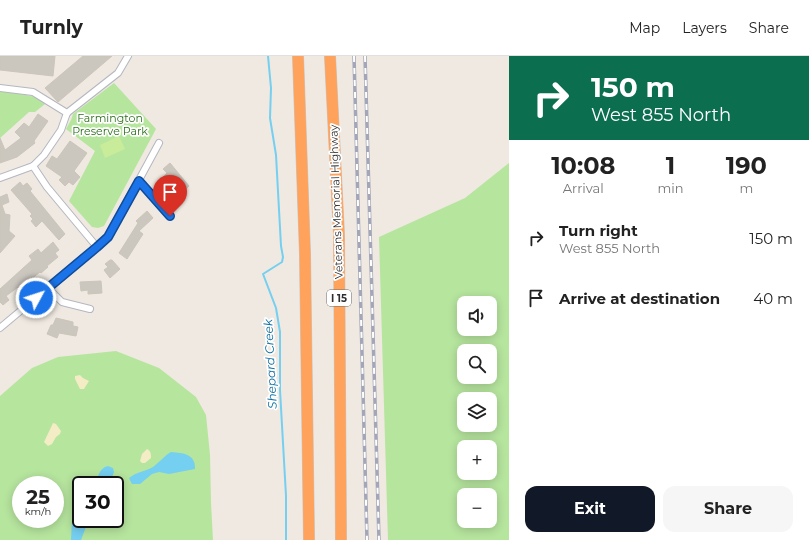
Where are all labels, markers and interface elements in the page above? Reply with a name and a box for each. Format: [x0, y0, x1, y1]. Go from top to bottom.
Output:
text: Turnly [20, 16, 83, 39]
text: Map [629, 19, 660, 37]
text: Layers [682, 19, 727, 37]
text: Share [749, 19, 789, 37]
text: 150 m [591, 70, 675, 104]
icon: right [525, 72, 577, 124]
text: West 855 North [591, 104, 731, 126]
park label: Farmington Preserve Park [72, 111, 148, 138]
street label: Veterans Memorial Highway [326, 124, 346, 279]
text: 10:08 [551, 151, 615, 180]
text: 1 [666, 151, 675, 180]
text: 190 [726, 151, 767, 180]
pin [153, 175, 187, 216]
text: Arrival [563, 180, 604, 196]
text: min [658, 180, 684, 196]
text: m [739, 180, 753, 196]
icon: arrive [159, 181, 181, 203]
text: Turn right [559, 221, 638, 240]
icon: right [525, 227, 547, 249]
text: 150 m [749, 229, 793, 248]
text: West 855 North [559, 240, 660, 256]
position arrow [15, 277, 57, 319]
icon: arrive [525, 287, 547, 309]
text: Arrive at destination [559, 289, 720, 308]
text: 40 m [753, 289, 793, 308]
road number: I 15 [327, 290, 351, 306]
map controls [457, 296, 497, 528]
button: sound [457, 296, 497, 336]
water label: Shepard Creek [260, 318, 280, 409]
button: search [457, 344, 497, 384]
button: layers [457, 392, 497, 432]
button: + [457, 440, 497, 480]
speed limit sign: 30 [72, 476, 124, 528]
text: 25 [26, 485, 50, 509]
button: Exit [525, 486, 655, 532]
button: Share [663, 486, 793, 532]
button: − [457, 488, 497, 528]
text: km/h [25, 505, 51, 518]

